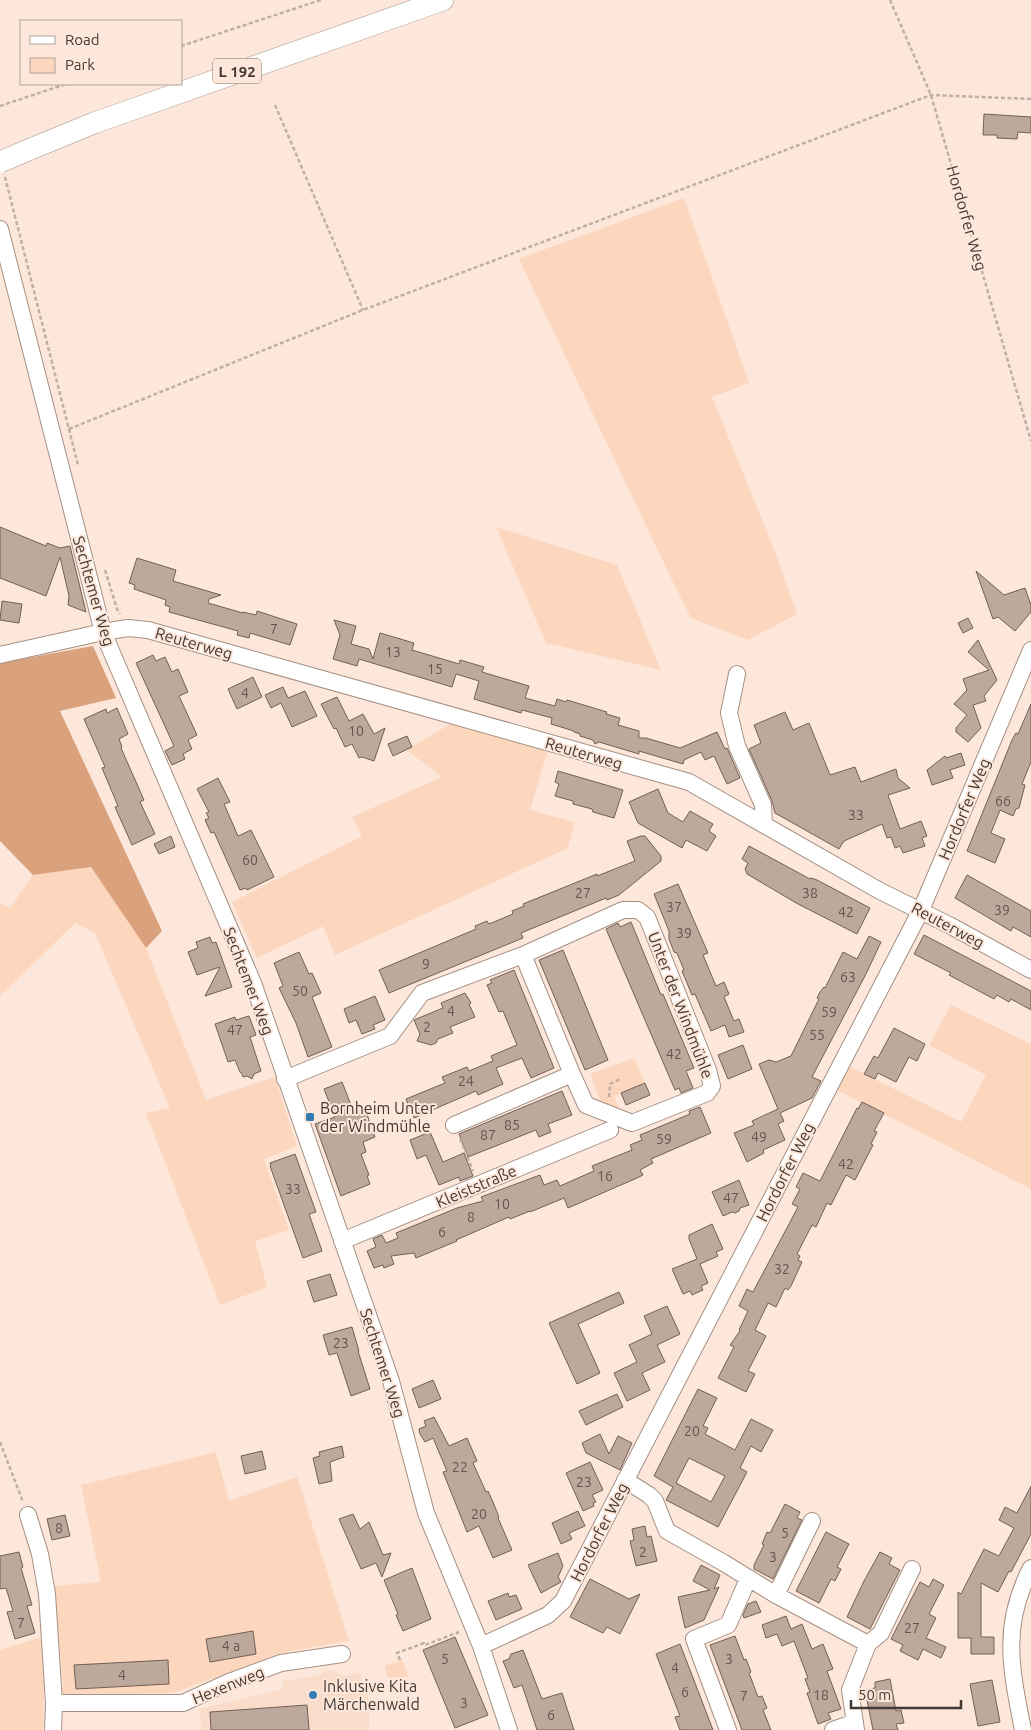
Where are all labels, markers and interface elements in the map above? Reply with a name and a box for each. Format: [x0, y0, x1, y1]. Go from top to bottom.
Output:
legend [20, 20, 182, 85]
text: Road [65, 31, 100, 48]
text: Park [65, 56, 95, 73]
road number: L 192 [213, 58, 261, 84]
street label: Hordorfer Weg [943, 163, 991, 273]
street label: Sechtemer Weg [70, 534, 118, 648]
house number: 7 [270, 621, 278, 637]
street label: Reuterweg [153, 623, 235, 663]
house number: 13 [385, 644, 401, 660]
house number: 15 [427, 661, 443, 677]
house number: 4 [241, 685, 249, 701]
house number: 10 [348, 723, 364, 739]
street label: Reuterweg [543, 733, 625, 773]
street label: Hordorfer Weg [935, 756, 993, 862]
house number: 66 [995, 793, 1011, 809]
house number: 33 [848, 807, 864, 823]
house number: 60 [242, 852, 258, 868]
house number: 27 [575, 885, 591, 901]
house number: 38 [802, 885, 818, 901]
street label: Reuterweg [909, 898, 987, 952]
house number: 37 [666, 899, 682, 915]
house number: 39 [994, 902, 1010, 918]
house number: 42 [838, 904, 854, 920]
street label: Sechtemer Weg [220, 925, 278, 1037]
house number: 39 [676, 925, 692, 941]
street label: Unter der Windmühle [645, 929, 717, 1081]
house number: 9 [422, 956, 430, 972]
house number: 63 [840, 969, 856, 985]
house number: 50 [292, 983, 308, 999]
house number: 4 [447, 1003, 455, 1019]
house number: 59 [821, 1004, 837, 1020]
house number: 2 [423, 1019, 431, 1035]
house number: 47 [227, 1022, 243, 1038]
house number: 55 [809, 1027, 825, 1043]
house number: 42 [666, 1046, 682, 1062]
house number: 24 [458, 1073, 474, 1089]
place label: Bornheim Unter der Windmühle [320, 1099, 435, 1135]
marker: Bornheim Unter der Windmühle [304, 1111, 316, 1123]
house number: 85 [504, 1117, 520, 1133]
street label: Hordorfer Weg [752, 1120, 818, 1224]
house number: 87 [480, 1127, 496, 1143]
house number: 49 [751, 1129, 767, 1145]
house number: 59 [656, 1131, 672, 1147]
house number: 42 [838, 1156, 854, 1172]
street label: Kleiststraße [433, 1161, 519, 1211]
house number: 16 [597, 1168, 613, 1184]
house number: 33 [285, 1181, 301, 1197]
house number: 47 [723, 1190, 739, 1206]
house number: 10 [494, 1196, 510, 1212]
house number: 8 [467, 1209, 475, 1225]
house number: 6 [438, 1224, 446, 1240]
house number: 32 [774, 1261, 790, 1277]
street label: Sechtemer Weg [357, 1306, 409, 1420]
house number: 23 [333, 1335, 349, 1351]
house number: 20 [684, 1423, 700, 1439]
house number: 22 [452, 1459, 468, 1475]
house number: 23 [576, 1474, 592, 1490]
street label: Hordorfer Weg [566, 1480, 632, 1584]
house number: 20 [471, 1506, 487, 1522]
house number: 8 [55, 1520, 63, 1536]
house number: 5 [781, 1525, 789, 1541]
house number: 2 [639, 1544, 647, 1560]
house number: 3 [769, 1549, 777, 1565]
house number: 7 [17, 1615, 25, 1631]
house number: 27 [904, 1620, 920, 1636]
house number: 4 a [222, 1638, 240, 1654]
house number: 5 [441, 1651, 449, 1667]
house number: 3 [725, 1651, 733, 1667]
house number: 4 [671, 1660, 679, 1676]
street label: Hexenweg [189, 1662, 267, 1708]
house number: 4 [118, 1667, 126, 1683]
place label: Inklusive Kita Märchenwald [323, 1677, 420, 1713]
scale bar [851, 1678, 961, 1710]
house number: 6 [681, 1684, 689, 1700]
text: 50 m [858, 1686, 891, 1703]
house number: 18 [813, 1687, 829, 1703]
house number: 7 [740, 1688, 748, 1704]
marker: Inklusive Kita Märchenwald [307, 1689, 319, 1701]
house number: 3 [460, 1695, 468, 1711]
house number: 6 [547, 1707, 555, 1723]

